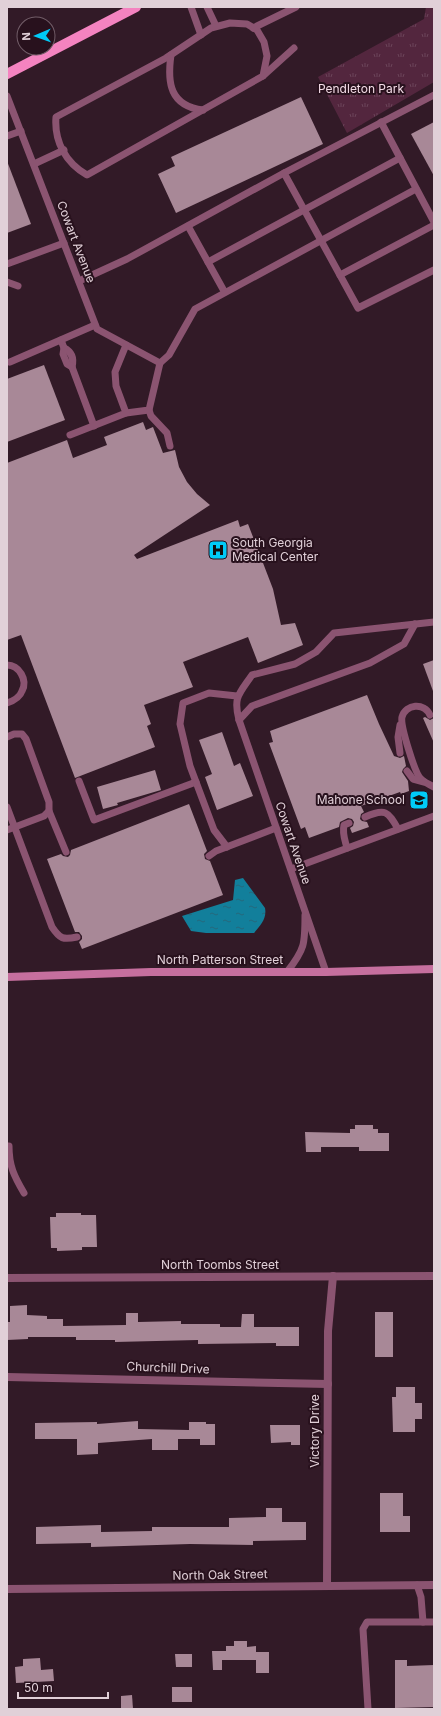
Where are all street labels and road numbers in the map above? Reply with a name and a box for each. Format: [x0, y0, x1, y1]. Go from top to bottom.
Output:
street label: Cowart Avenue [54, 199, 99, 285]
street label: Cowart Avenue [272, 800, 315, 886]
street label: North Patterson Street [157, 952, 283, 967]
street label: North Toombs Street [161, 1257, 279, 1272]
street label: Churchill Drive [126, 1359, 210, 1376]
street label: Victory Drive [307, 1394, 322, 1468]
street label: North Oak Street [172, 1566, 268, 1583]

